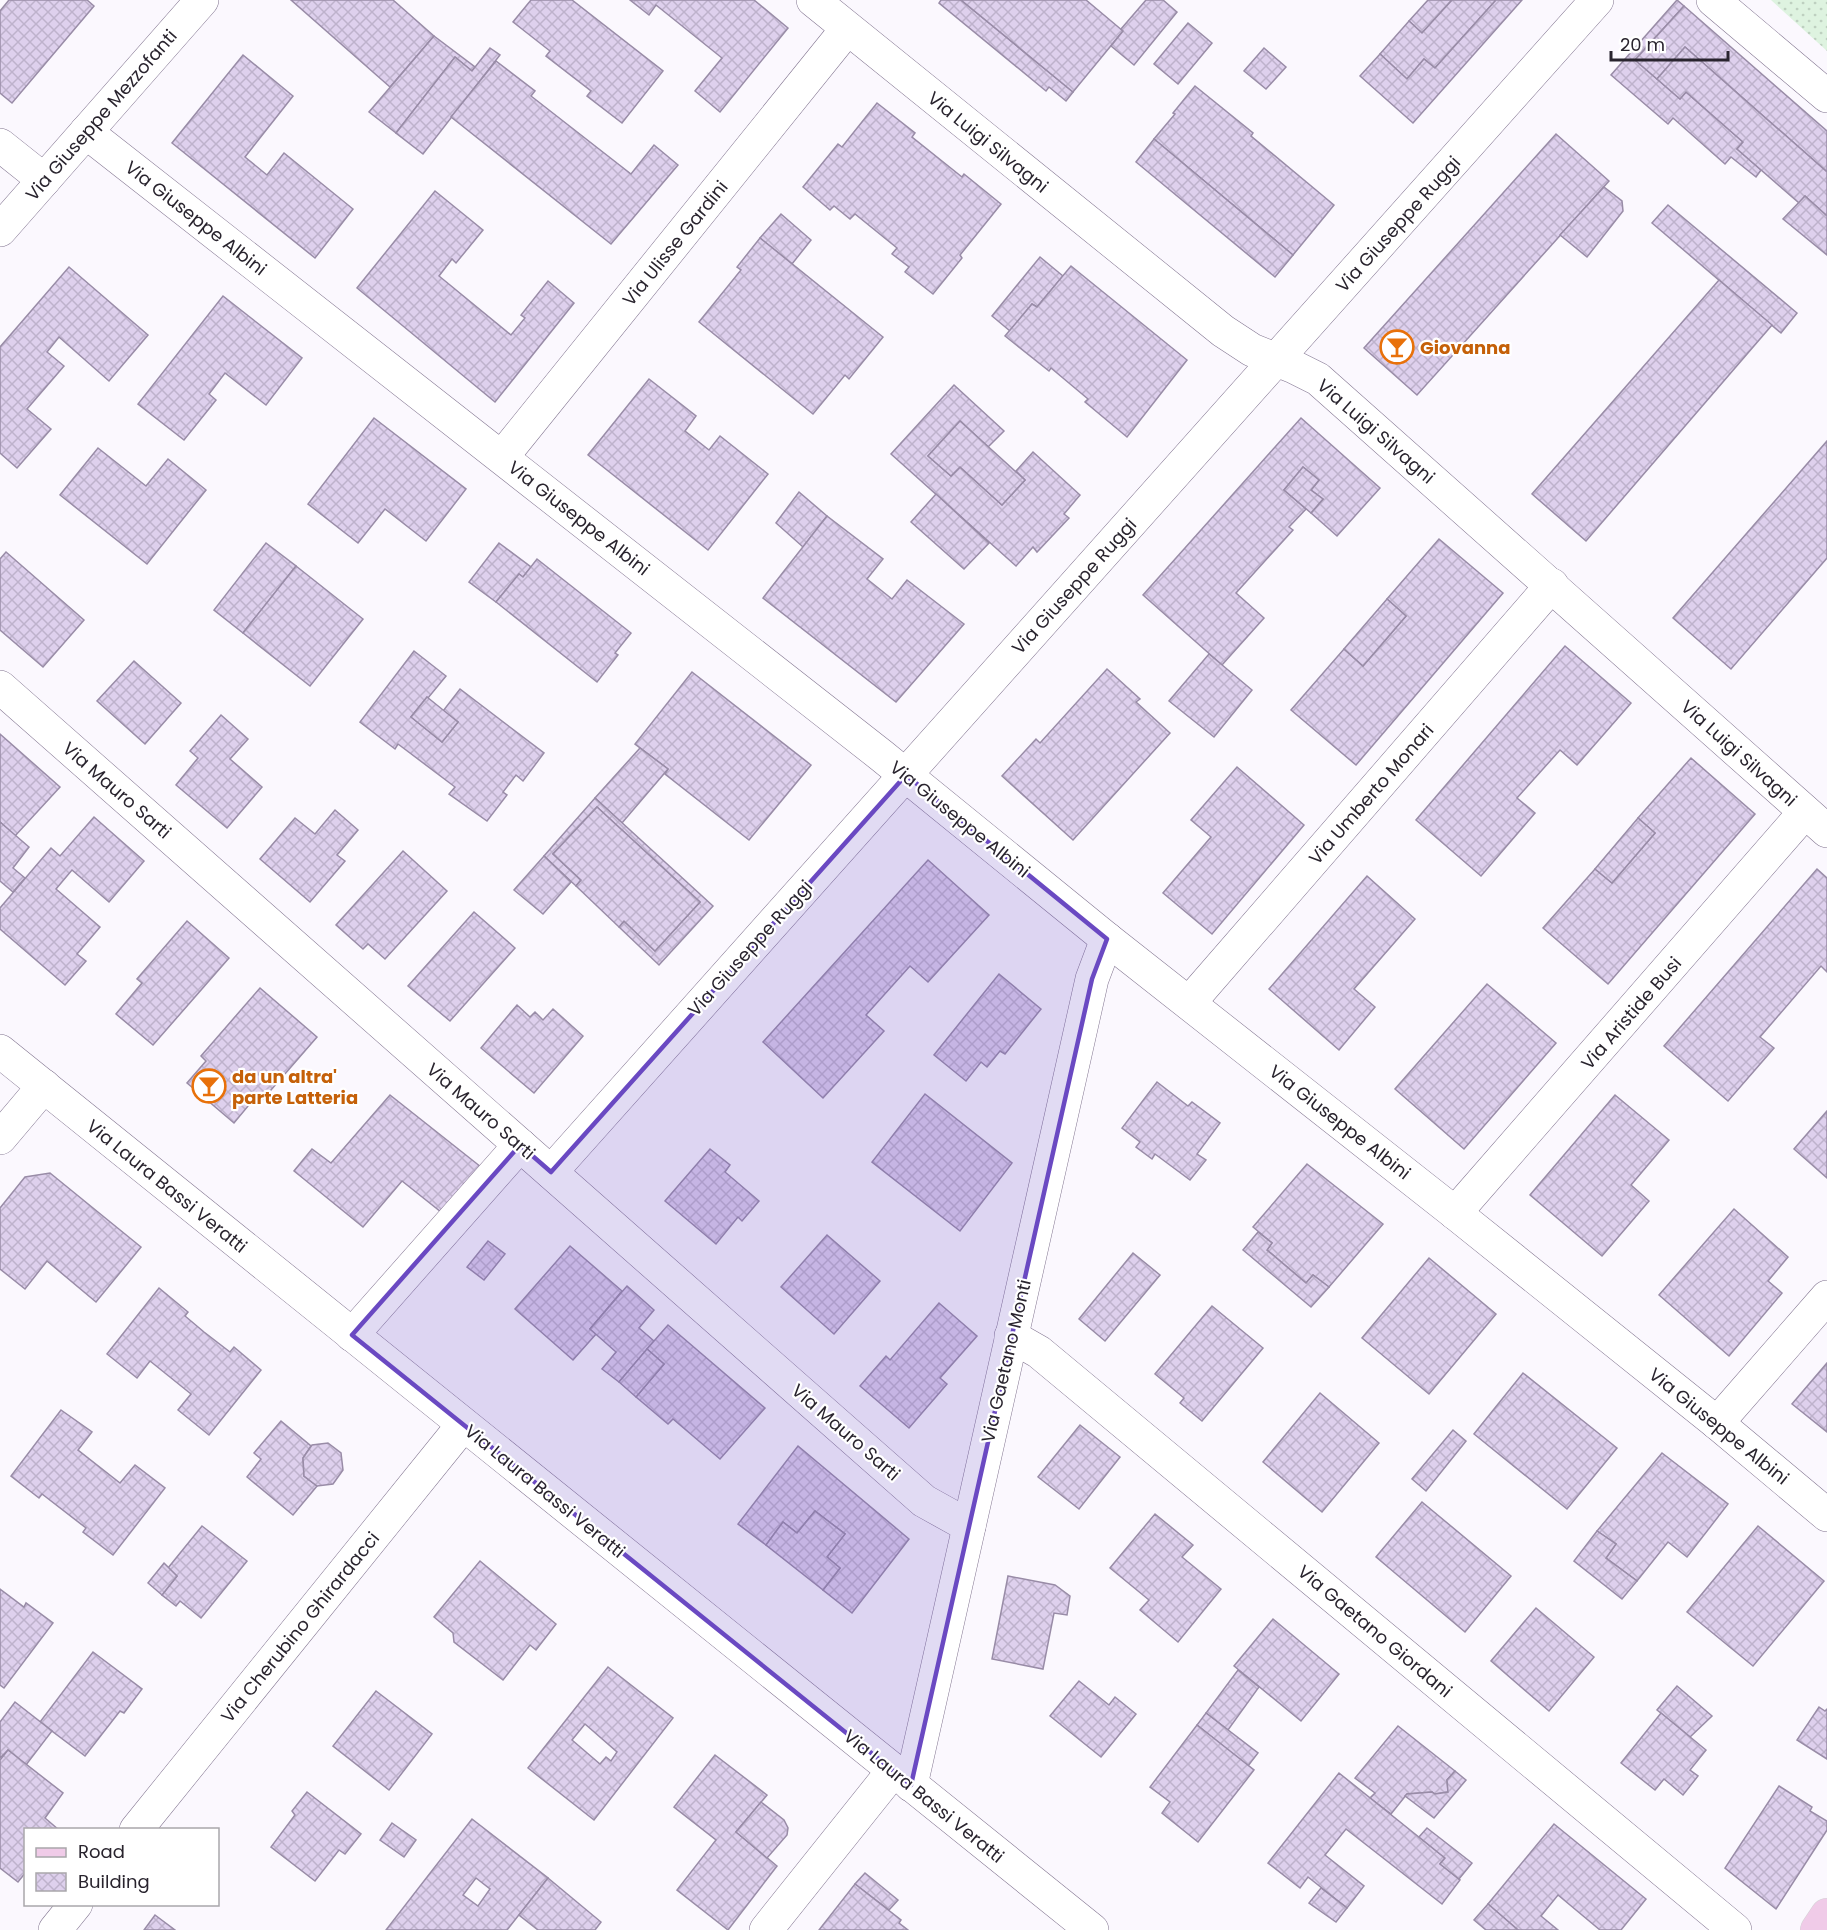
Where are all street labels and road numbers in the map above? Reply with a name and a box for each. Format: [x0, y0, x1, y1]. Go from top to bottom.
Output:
street label: Via Giuseppe Mezzofanti [20, 24, 182, 206]
street label: Via Luigi Silvagni [922, 86, 1054, 198]
street label: Via Giuseppe Ruggi [1330, 150, 1466, 298]
street label: Via Giuseppe Albini [120, 155, 272, 281]
street label: Via Ulisse Gardini [617, 175, 733, 311]
street label: Via Luigi Silvagni [1312, 373, 1440, 489]
street label: Via Giuseppe Albini [503, 455, 655, 581]
street label: Via Giuseppe Ruggi [1006, 512, 1142, 660]
street label: Via Luigi Silvagni [1675, 694, 1803, 812]
street label: Via Umberto Monari [1303, 718, 1439, 870]
street label: Via Mauro Sarti [57, 736, 177, 844]
street label: Via Giuseppe Albini [885, 755, 1035, 883]
street label: Via Giuseppe Ruggi [682, 874, 818, 1022]
street label: Via Aristide Busi [1575, 951, 1687, 1075]
street label: Via Mauro Sarti [421, 1057, 541, 1165]
street label: Via Giuseppe Albini [1264, 1059, 1416, 1185]
street label: Via Laura Bassi Veratti [82, 1113, 252, 1259]
street label: Via Gaetano Monti [975, 1277, 1037, 1445]
street label: Via Giuseppe Albini [1644, 1362, 1794, 1490]
street label: Via Mauro Sarti [786, 1378, 906, 1486]
street label: Via Laura Bassi Veratti [460, 1418, 630, 1564]
street label: Via Cherubino Ghirardacci [215, 1526, 385, 1728]
street label: Via Gaetano Giordani [1292, 1559, 1458, 1703]
street label: Via Laura Bassi Veratti [839, 1723, 1009, 1869]

